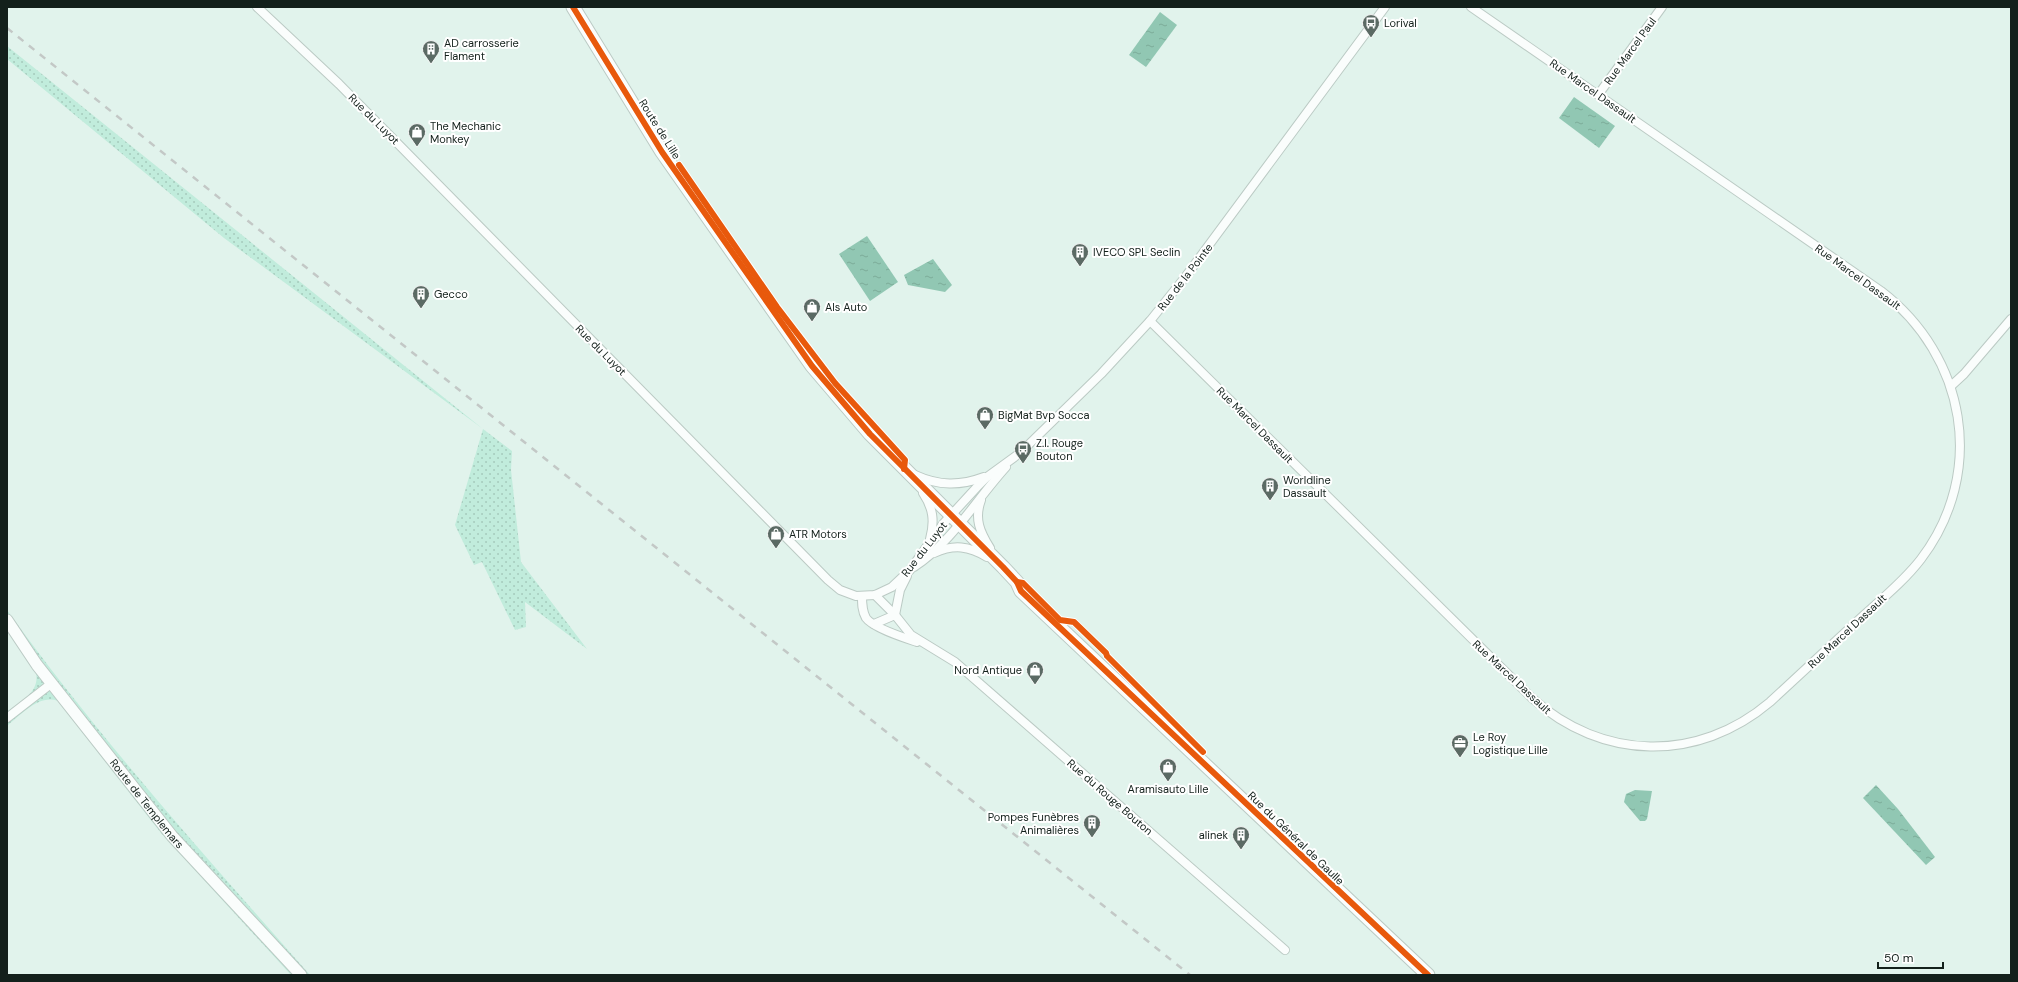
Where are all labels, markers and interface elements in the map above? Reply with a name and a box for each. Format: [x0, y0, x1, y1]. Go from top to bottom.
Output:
bus stop icon: Lorival [1361, 13, 1381, 38]
street label: Rue Marcel Paul [1601, 15, 1659, 87]
place label: Lorival [1384, 16, 1417, 30]
place label: AD carrosserie Flament [444, 36, 519, 63]
building icon: AD carrosserie Flament [421, 39, 441, 64]
street label: Rue Marcel Dassault [1547, 56, 1639, 126]
street label: Rue du Luyot [346, 91, 402, 147]
street label: Route de Lille [636, 96, 684, 162]
place label: The Mechanic Monkey [430, 119, 501, 146]
shop icon: The Mechanic Monkey [407, 122, 427, 147]
street label: Rue de la Pointe [1154, 241, 1216, 313]
street label: Rue Marcel Dassault [1812, 241, 1904, 313]
building icon: IVECO SPL Seclin [1070, 242, 1090, 267]
place label: IVECO SPL Seclin [1093, 245, 1180, 259]
building icon: Gecco [411, 284, 431, 309]
place label: Gecco [434, 287, 468, 301]
shop icon: Als Auto [802, 297, 822, 322]
place label: Als Auto [825, 300, 867, 314]
street label: Rue du Luyot [573, 322, 629, 378]
street label: Rue Marcel Dassault [1214, 384, 1296, 466]
shop icon: BigMat Bvp Socca [975, 405, 995, 430]
place label: BigMat Bvp Socca [998, 408, 1089, 422]
place label: Z.I. Rouge Bouton [1036, 436, 1083, 463]
bus stop icon: Z.I. Rouge Bouton [1013, 439, 1033, 464]
place label: Worldline Dassault [1283, 473, 1331, 500]
building icon: Worldline Dassault [1260, 476, 1280, 501]
street label: Rue du Luyot [898, 519, 950, 579]
shop icon: ATR Motors [766, 524, 786, 549]
place label: ATR Motors [789, 527, 847, 541]
street label: Rue Marcel Dassault [1805, 591, 1889, 671]
street label: Rue Marcel Dassault [1470, 637, 1554, 717]
shop icon: Nord Antique [1025, 660, 1045, 685]
place label: Nord Antique [954, 663, 1022, 677]
place label: Le Roy Logistique Lille [1473, 730, 1548, 757]
office icon: Le Roy Logistique Lille [1450, 733, 1470, 758]
street label: Route de Templemars [107, 756, 187, 851]
street label: Rue du Rouge Bouton [1064, 756, 1156, 838]
shop icon: Aramisauto Lille [1158, 757, 1178, 782]
place label: Aramisauto Lille [1128, 782, 1208, 796]
street label: Rue du Général de Gaulle [1245, 788, 1347, 888]
place label: Pompes Funèbres Animalières [988, 810, 1079, 837]
building icon: Pompes Funèbres Animalières [1082, 813, 1102, 838]
building icon: alinek [1231, 825, 1251, 850]
place label: alinek [1199, 828, 1228, 842]
scale bar [1878, 944, 1943, 970]
text: 50 m [1884, 950, 1913, 966]

